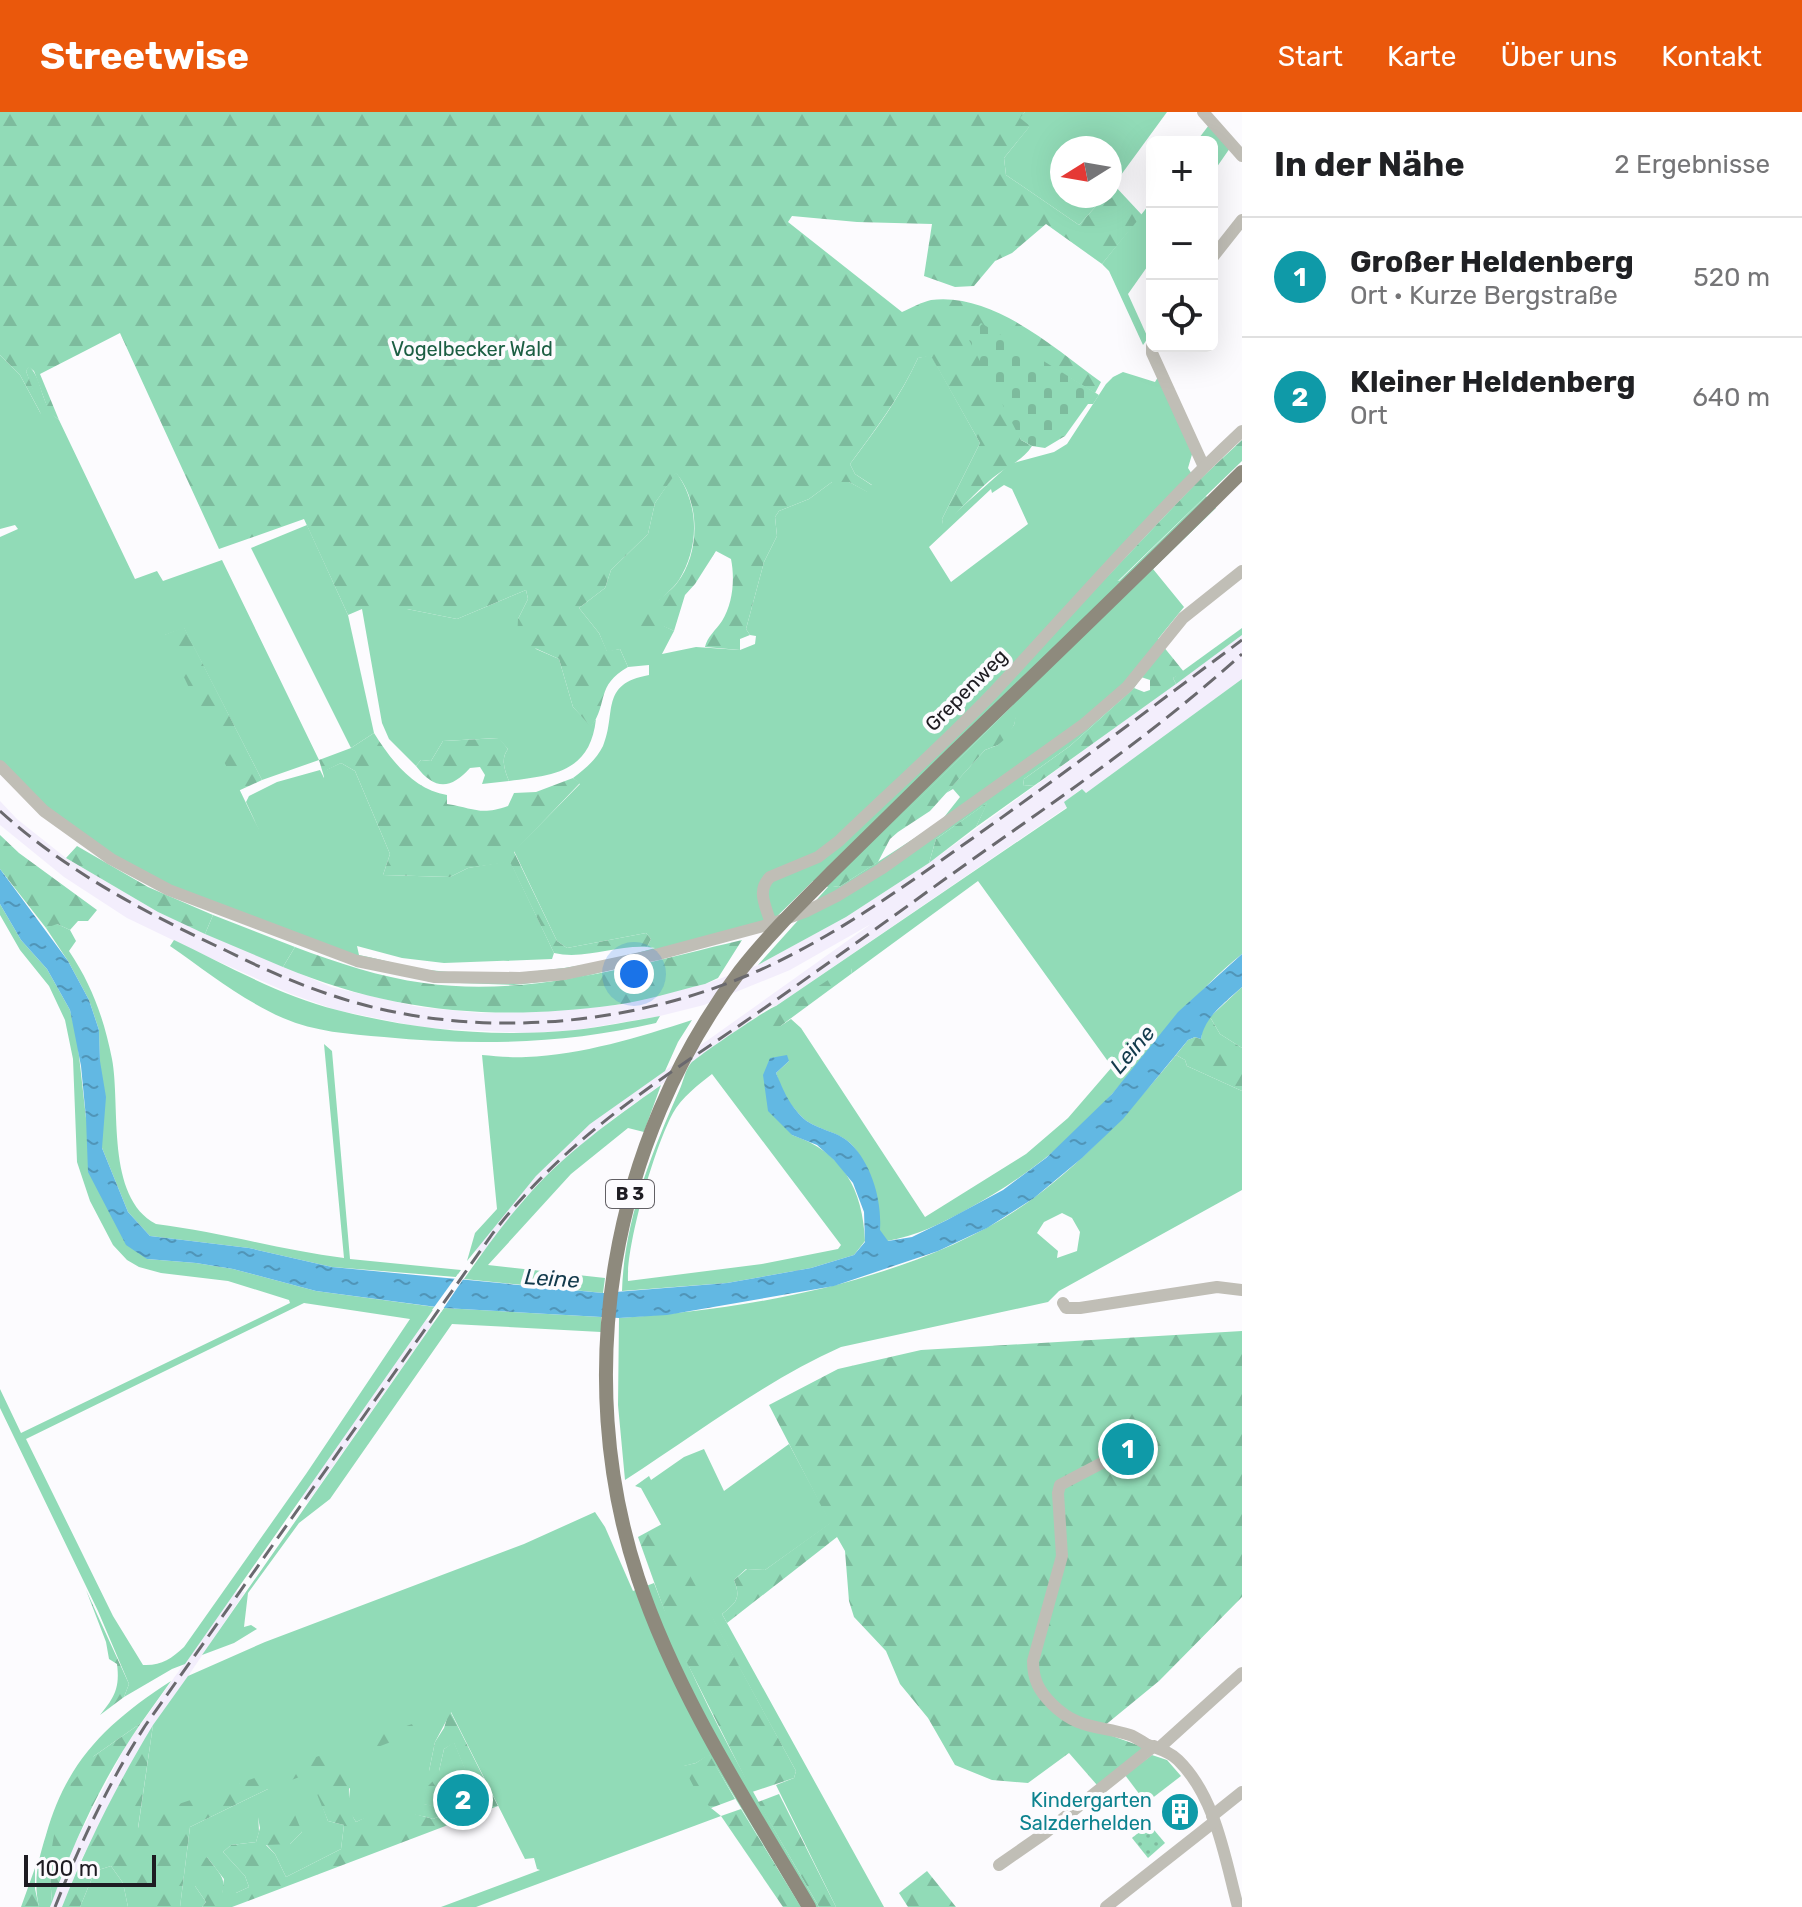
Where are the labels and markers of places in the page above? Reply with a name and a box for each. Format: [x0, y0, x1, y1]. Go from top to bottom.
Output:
pin: 1 [1102, 1419, 1154, 1479]
pin: 2 [437, 1770, 489, 1830]
place label: Kindergarten Salzderhelden [1019, 1788, 1152, 1835]
building icon: Kindergarten Salzderhelden [1159, 1791, 1201, 1833]

